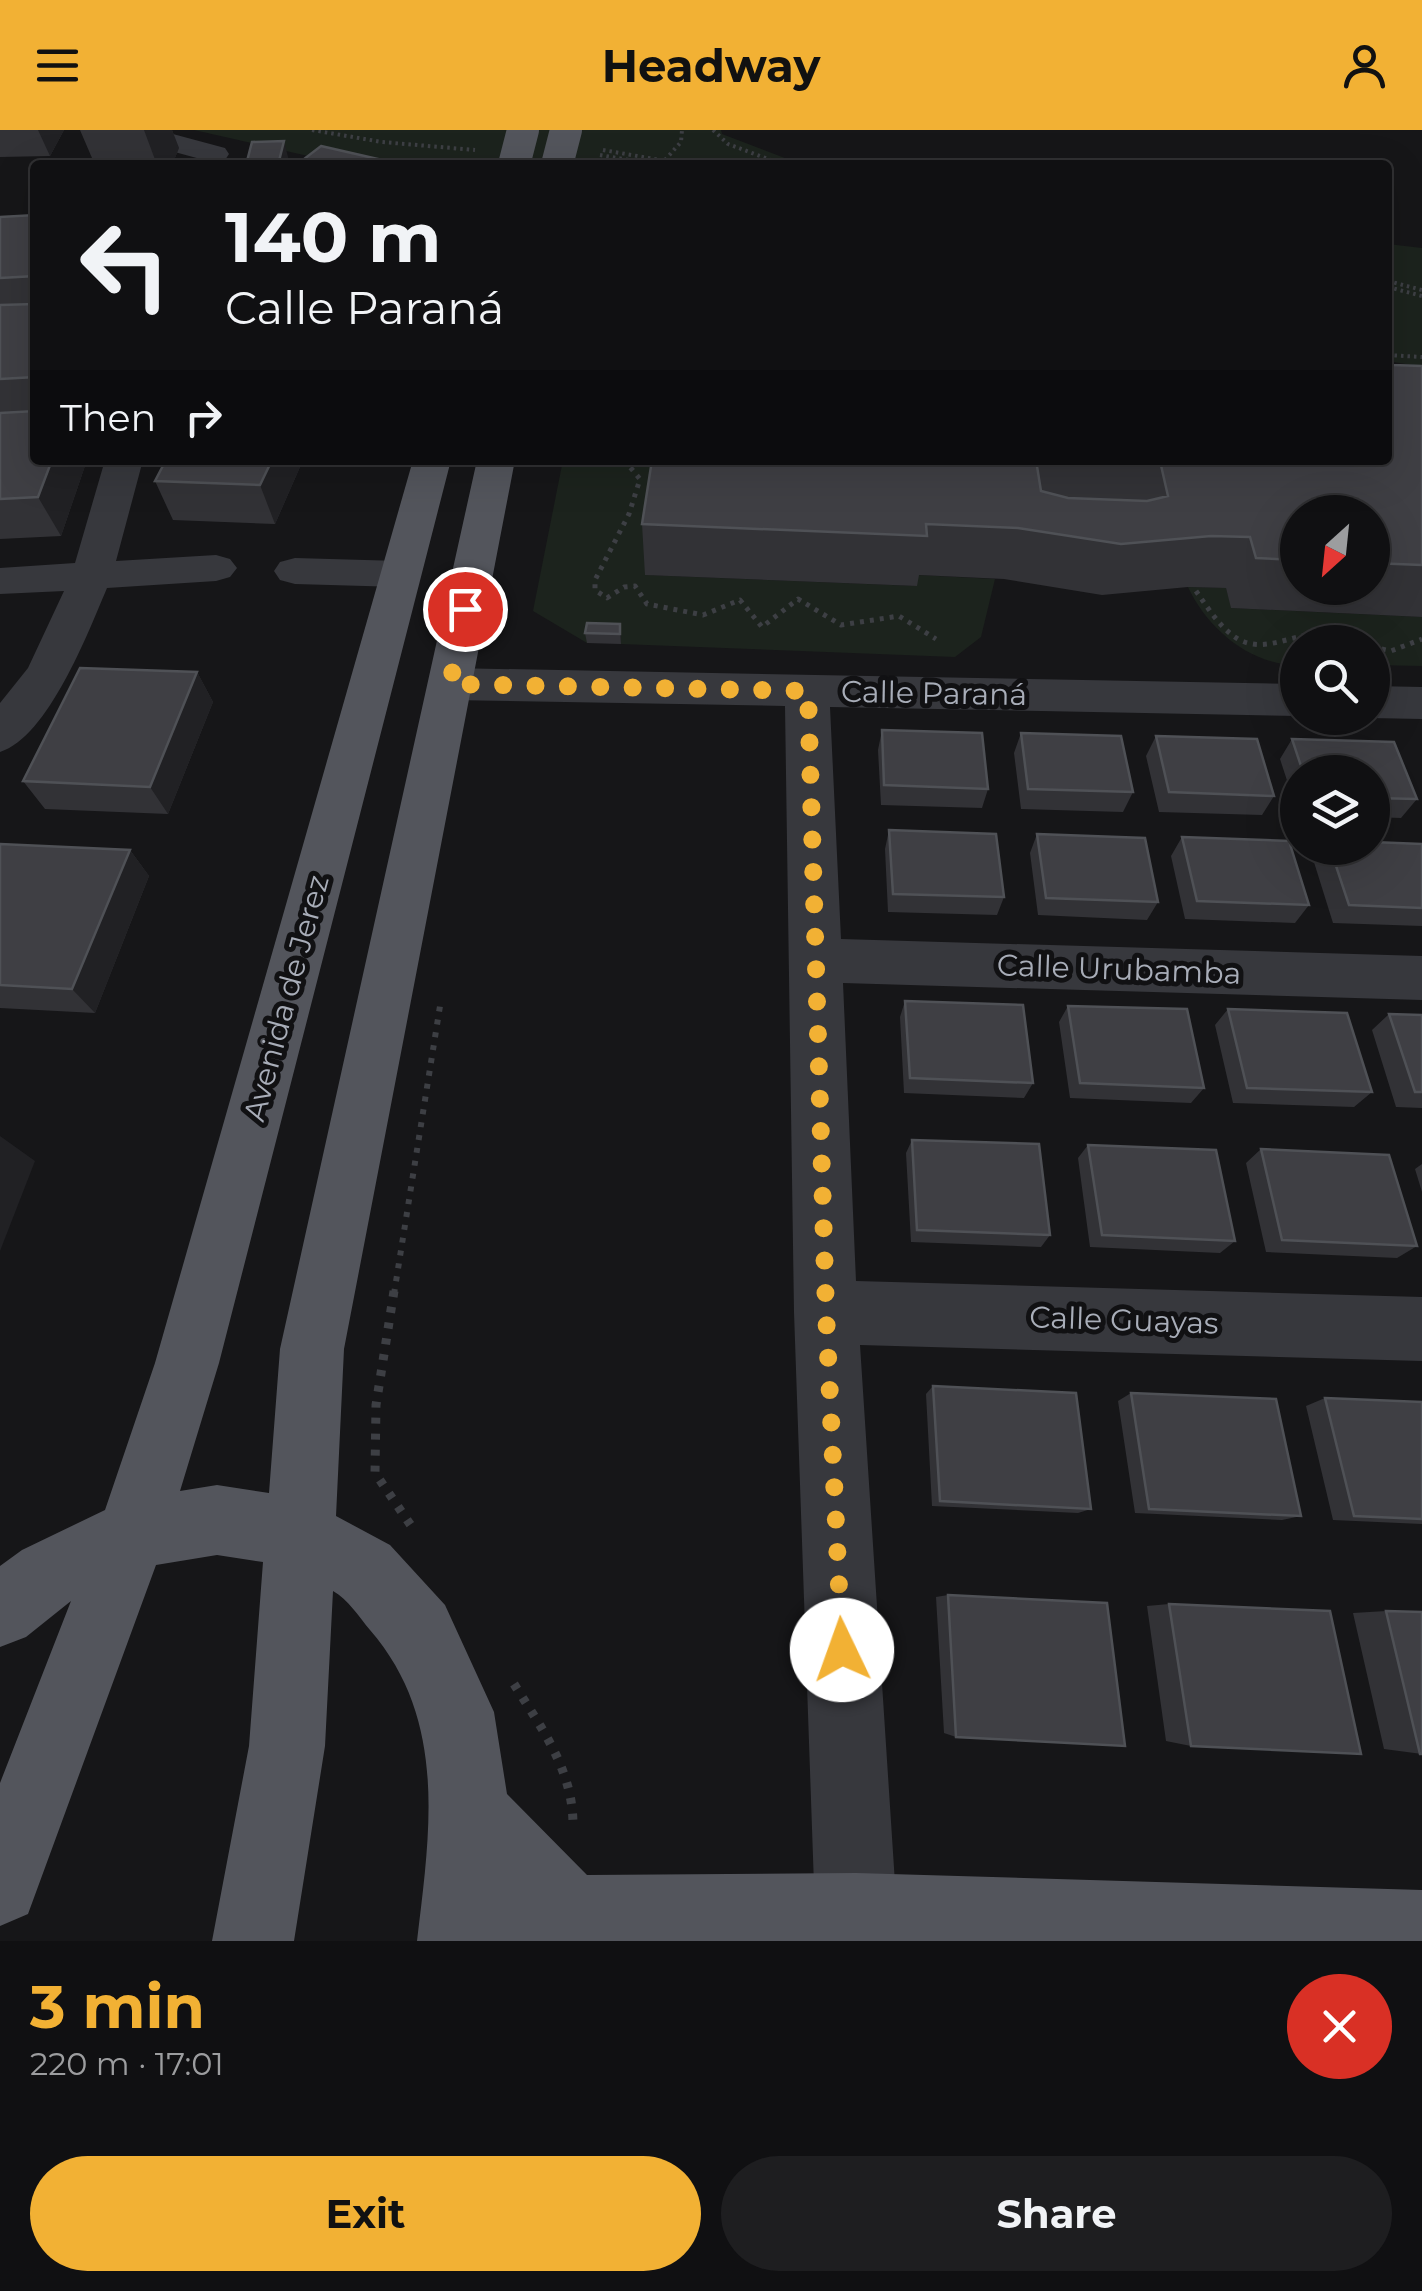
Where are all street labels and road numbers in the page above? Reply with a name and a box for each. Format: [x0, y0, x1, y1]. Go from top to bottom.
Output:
street label: Calle Paraná [841, 673, 1027, 713]
street label: Avenida de Jerez [235, 871, 337, 1125]
street label: Calle Urubamba [996, 946, 1242, 992]
street label: Calle Guayas [1029, 1298, 1219, 1342]

